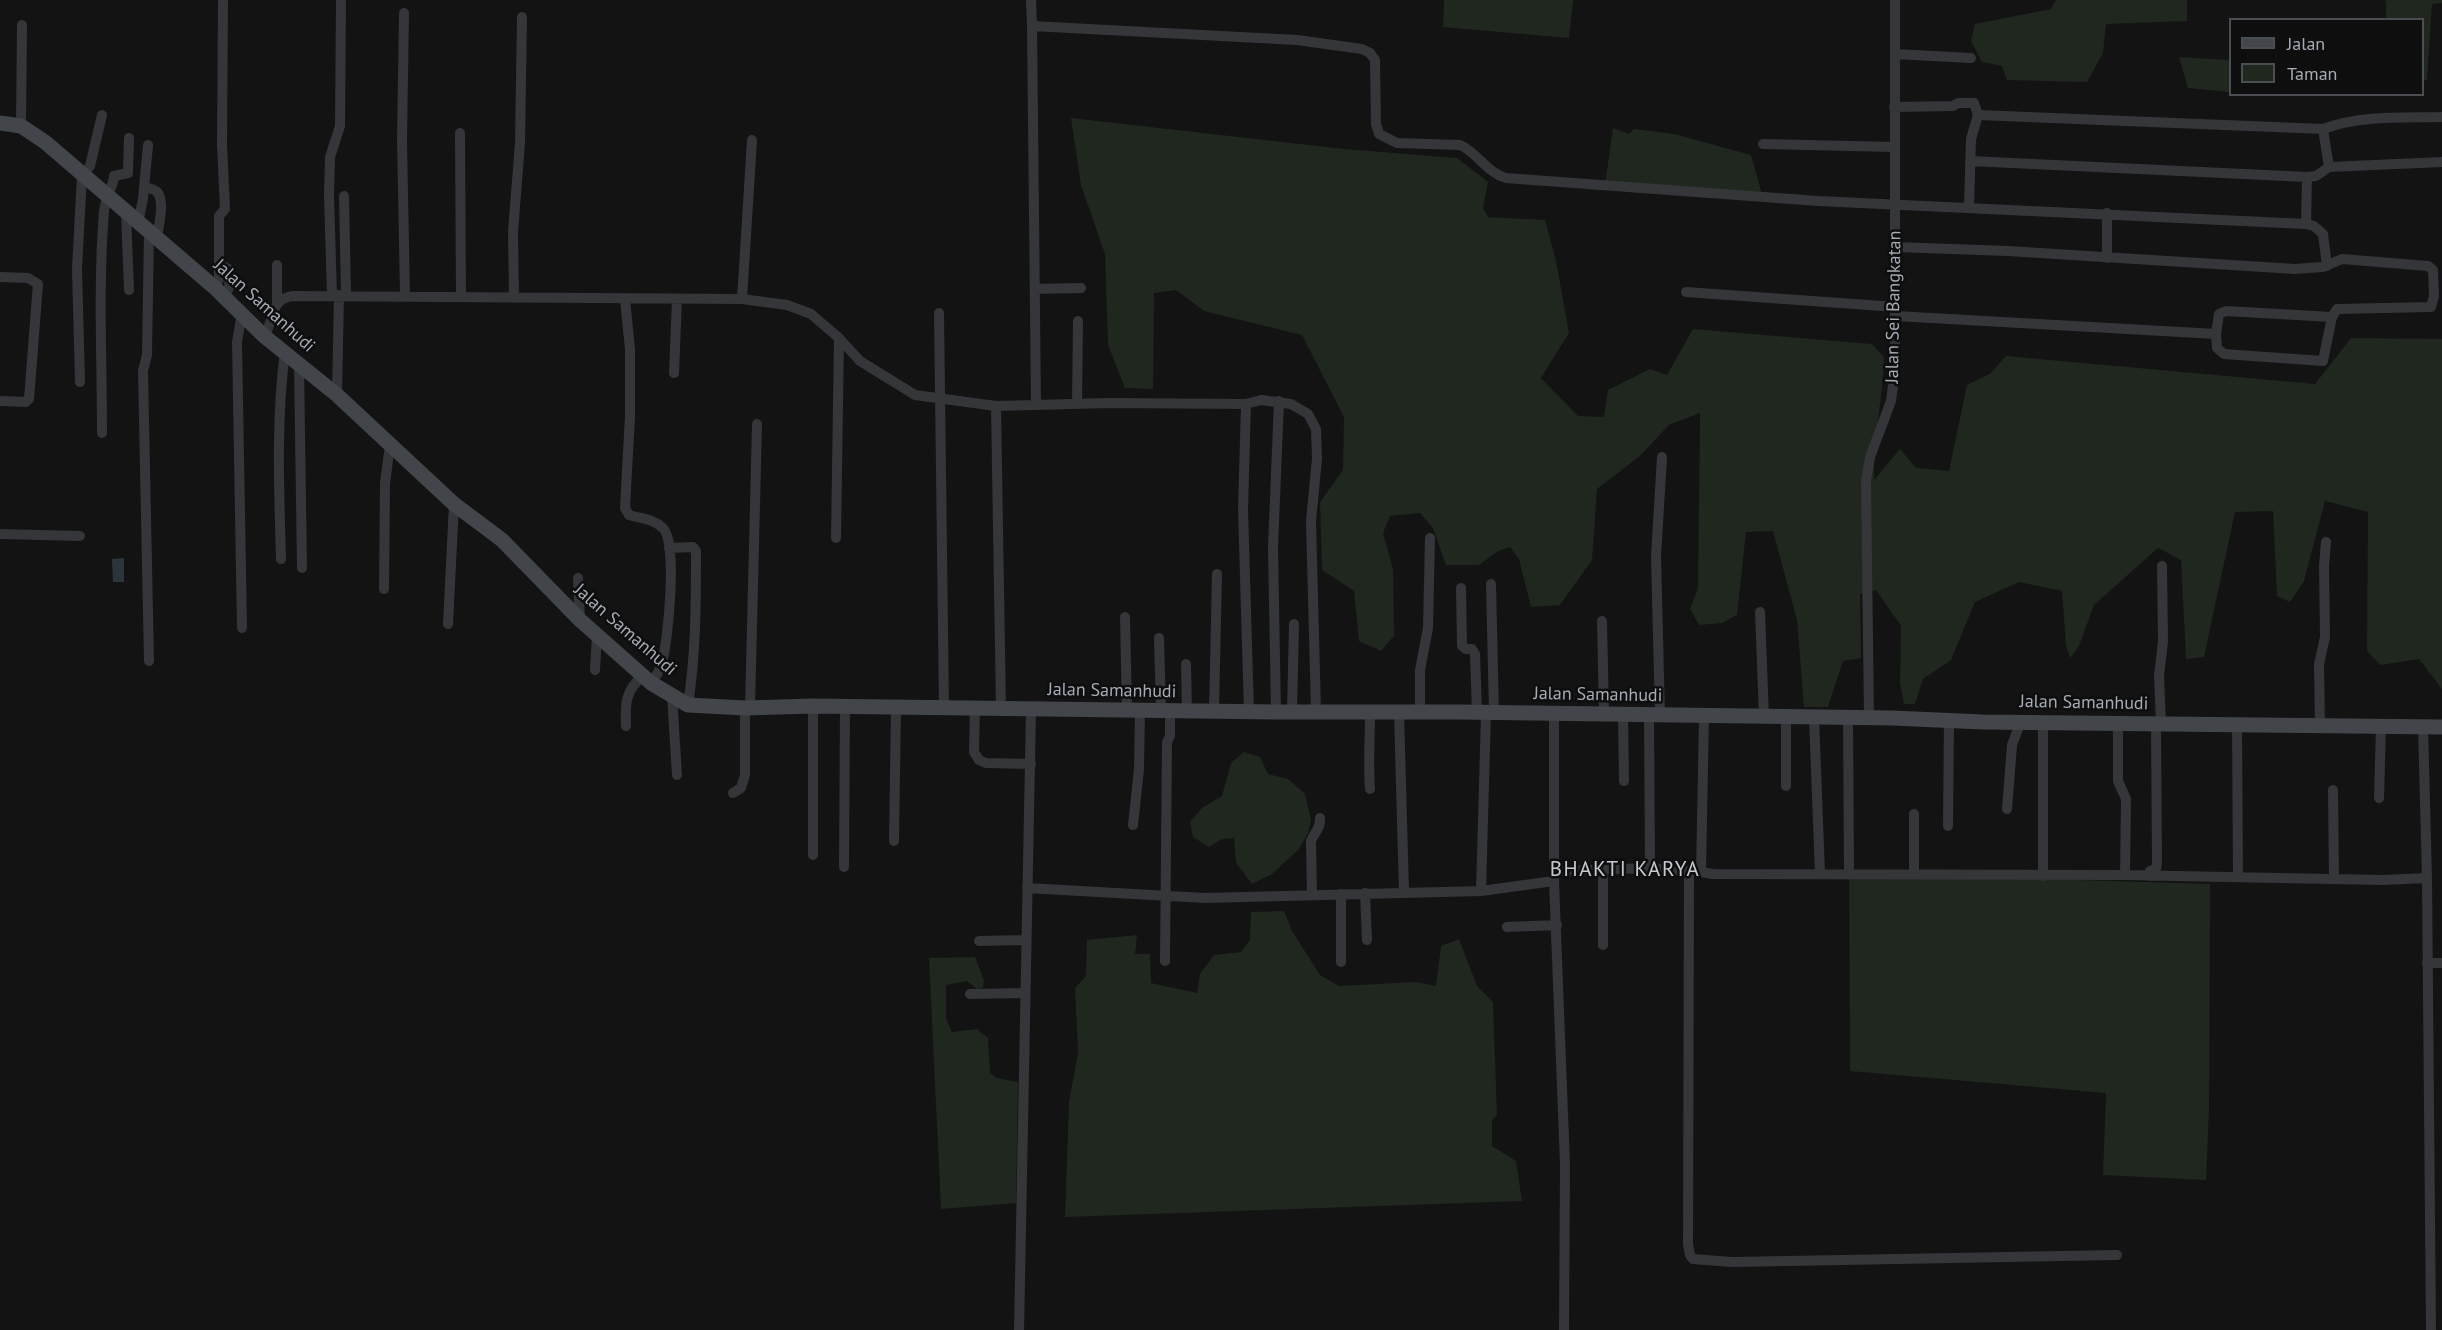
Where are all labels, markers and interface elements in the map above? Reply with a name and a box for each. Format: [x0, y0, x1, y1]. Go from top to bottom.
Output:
legend [2229, 18, 2424, 96]
text: Jalan [2287, 32, 2325, 55]
text: Taman [2287, 62, 2337, 85]
street label: Jalan Sei Bangkatan [1882, 230, 1906, 384]
street label: Jalan Samanhudi [209, 255, 319, 357]
street label: Jalan Samanhudi [569, 580, 681, 680]
street label: Jalan Samanhudi [1047, 679, 1177, 703]
street label: Jalan Samanhudi [1533, 683, 1663, 707]
street label: Jalan Samanhudi [2019, 691, 2149, 715]
district label: BHAKTI KARYA [1550, 857, 1700, 883]

